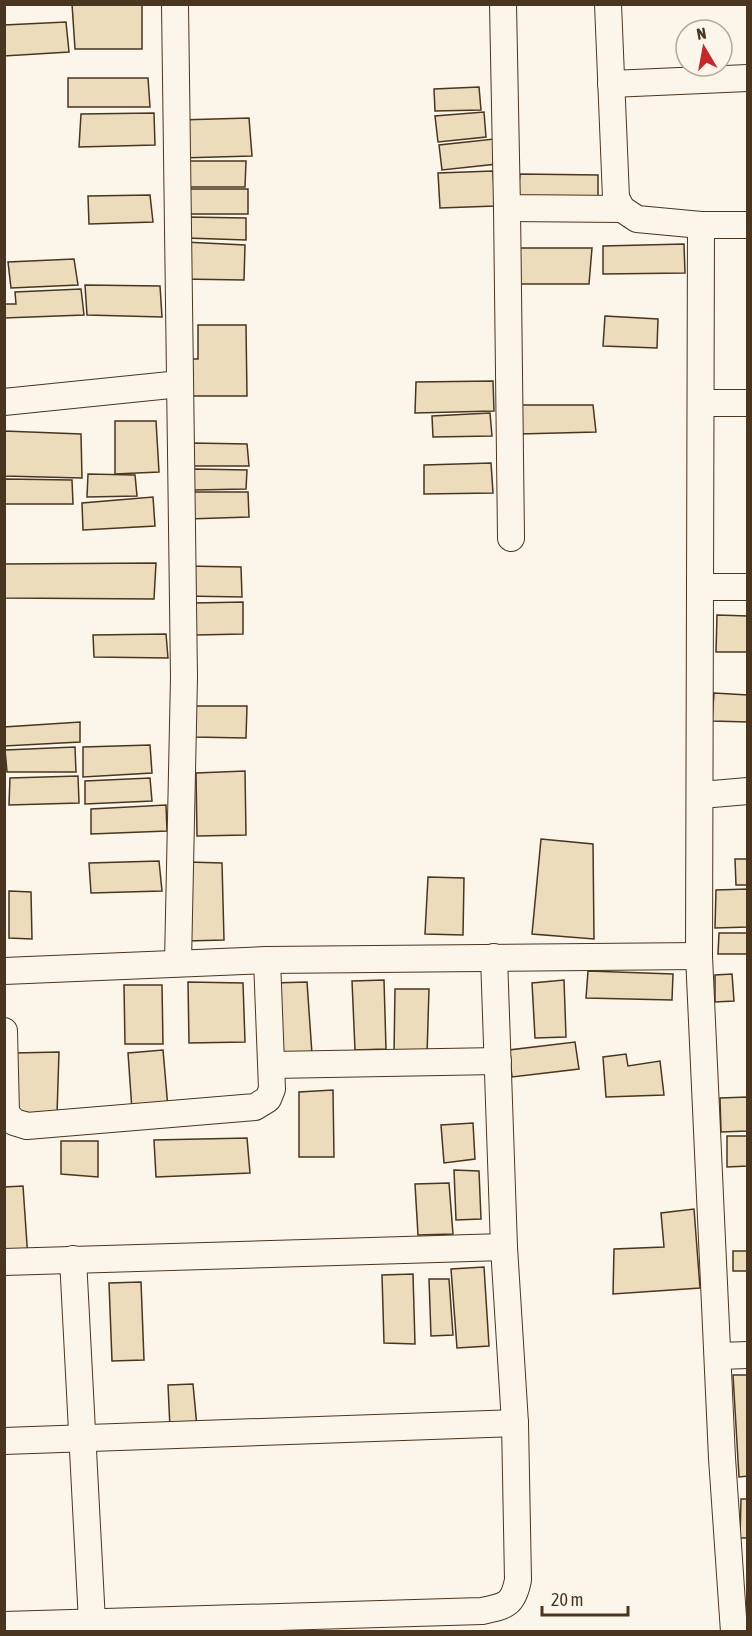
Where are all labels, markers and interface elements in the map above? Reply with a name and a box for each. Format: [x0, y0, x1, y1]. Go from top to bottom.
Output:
north arrow [674, 18, 734, 78]
text: N [695, 24, 708, 43]
scale bar [542, 1579, 628, 1617]
text: 20 m [551, 1589, 583, 1610]

